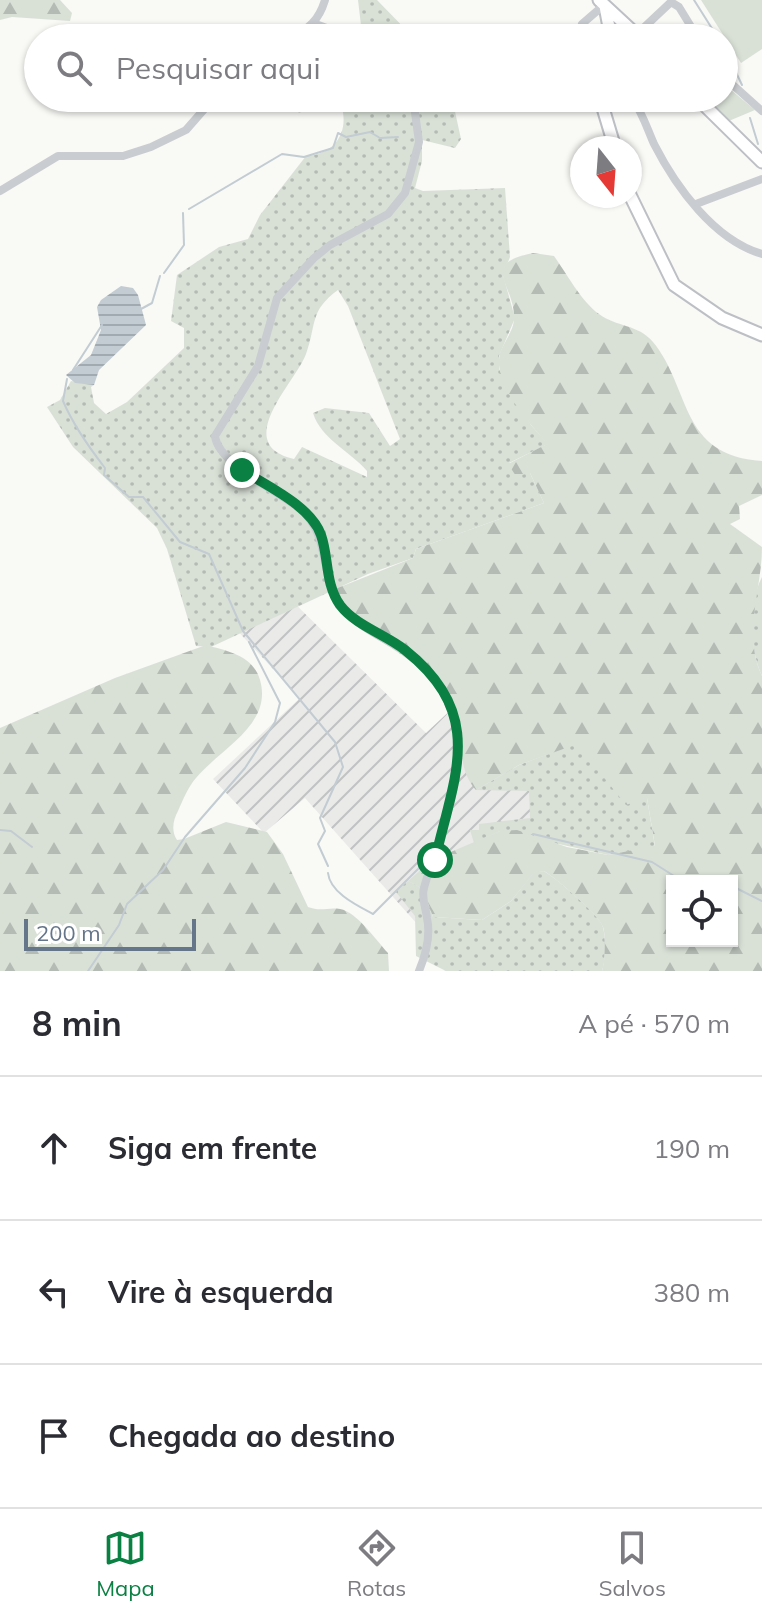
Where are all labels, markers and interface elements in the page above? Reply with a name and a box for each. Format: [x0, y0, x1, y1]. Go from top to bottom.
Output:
search box [24, 24, 738, 112]
icon: search [52, 46, 96, 90]
text: Pesquisar aqui [116, 49, 321, 87]
north arrow [570, 136, 642, 208]
route end [224, 452, 260, 488]
route start [417, 842, 453, 878]
map controls [666, 875, 738, 947]
button: locate [666, 875, 738, 947]
scale bar [24, 915, 196, 951]
text: 200 m [36, 919, 101, 947]
text: 8 min [32, 1002, 122, 1045]
text: A pé · 570 m [578, 1007, 730, 1040]
icon: ahead [32, 1126, 76, 1170]
text: Siga em frente [108, 1129, 317, 1167]
text: 190 m [654, 1132, 730, 1165]
icon: left [32, 1270, 76, 1314]
text: Vire à esquerda [108, 1273, 334, 1311]
text: 380 m [654, 1276, 730, 1309]
icon: arrive [32, 1414, 76, 1458]
text: Chegada ao destino [108, 1417, 395, 1455]
tab: Mapa [96, 1526, 155, 1602]
tab: Rotas [347, 1526, 406, 1602]
tab: Salvos [599, 1526, 666, 1602]

